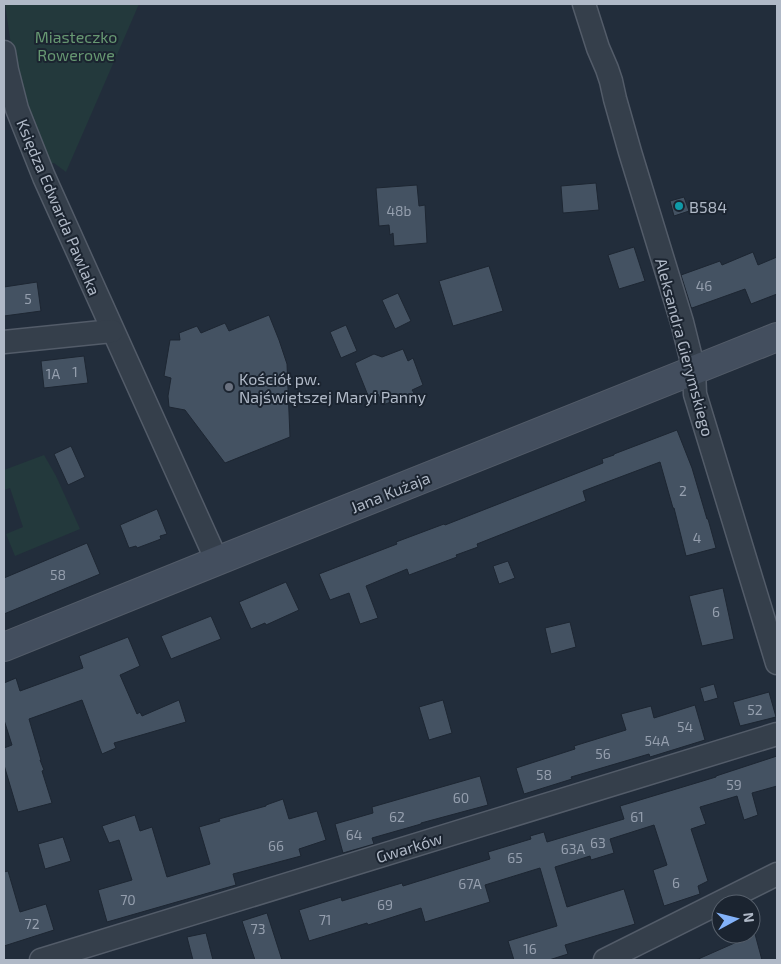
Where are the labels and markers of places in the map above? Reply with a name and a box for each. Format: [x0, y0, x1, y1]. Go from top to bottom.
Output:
place label: B584 [689, 197, 727, 216]
marker: B584 [673, 200, 685, 212]
place label: Kościół pw. Najświętszej Maryi Panny [239, 369, 426, 407]
marker: Kościół pw. Najświętszej Maryi Panny [223, 381, 235, 393]

